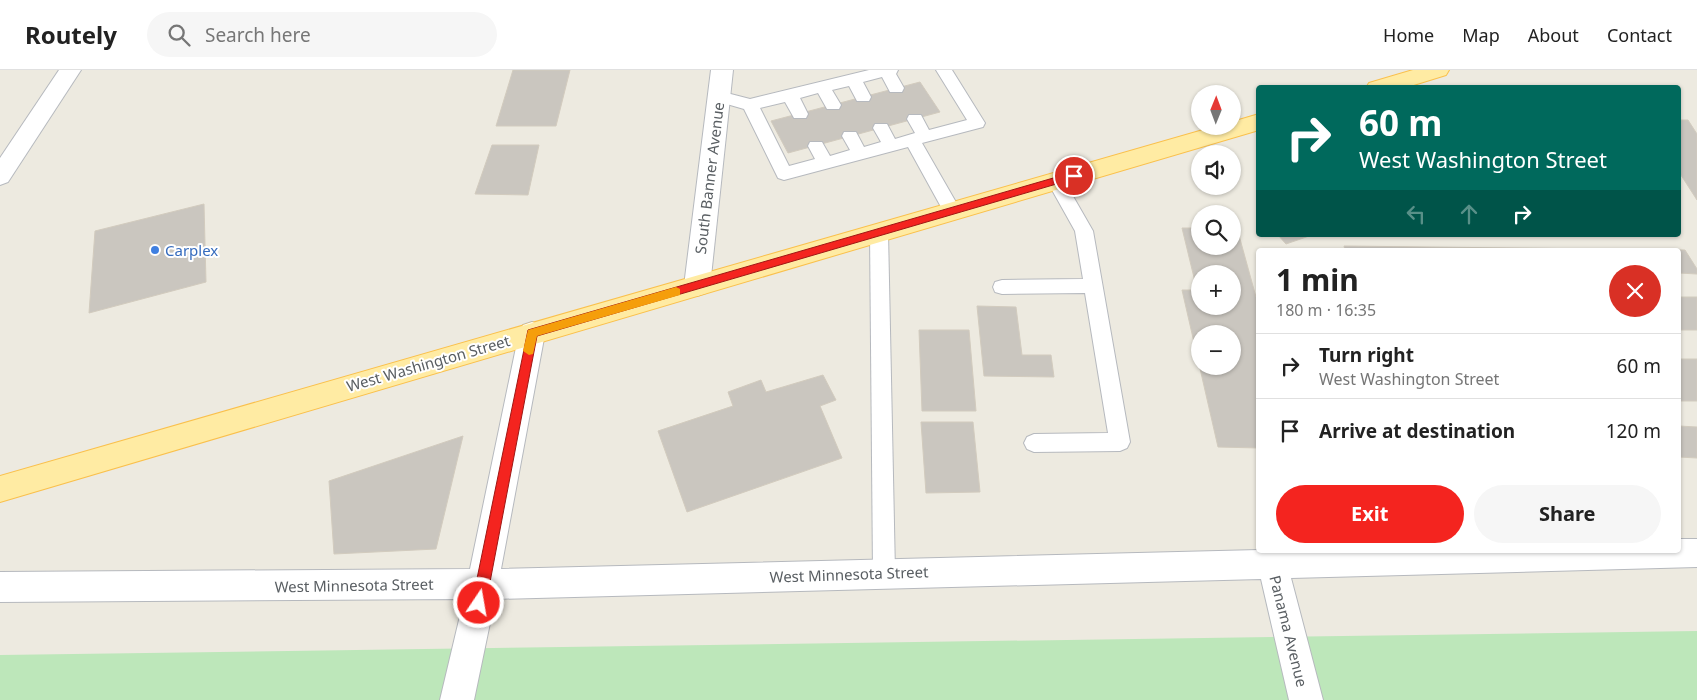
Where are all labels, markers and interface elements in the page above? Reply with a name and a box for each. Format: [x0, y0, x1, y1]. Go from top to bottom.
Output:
search box [147, 12, 497, 57]
text: Routely [25, 18, 117, 51]
icon: search [165, 21, 193, 49]
text: Search here [205, 22, 311, 48]
text: Home [1383, 23, 1434, 47]
text: Map [1462, 23, 1500, 47]
text: About [1528, 23, 1579, 47]
text: Contact [1607, 23, 1672, 47]
north arrow [1191, 85, 1241, 135]
map controls [1191, 85, 1241, 375]
text: 60 m [1359, 99, 1442, 146]
street label: South Banner Avenue [690, 101, 728, 255]
icon: right [1276, 105, 1341, 170]
text: West Washington Street [1359, 144, 1607, 174]
button: sound [1191, 145, 1241, 195]
pin [1053, 155, 1095, 197]
icon: arrive [1060, 162, 1088, 190]
icon: left [1402, 200, 1430, 228]
icon: ahead [1455, 200, 1483, 228]
icon: right [1508, 200, 1536, 228]
button: search [1191, 205, 1241, 255]
place label: Carplex [165, 240, 218, 260]
marker: Carplex [149, 244, 161, 256]
text: 1 min [1276, 259, 1359, 300]
button: + [1191, 265, 1241, 315]
button: close [1609, 265, 1661, 317]
text: 180 m · 16:35 [1276, 299, 1376, 321]
button: − [1191, 325, 1241, 375]
street label: West Washington Street [344, 330, 513, 396]
text: Turn right [1319, 342, 1414, 368]
icon: right [1276, 352, 1304, 380]
text: 60 m [1617, 353, 1661, 379]
text: West Washington Street [1319, 368, 1499, 390]
icon: arrive [1276, 417, 1304, 445]
text: Arrive at destination [1319, 418, 1515, 444]
text: 120 m [1606, 418, 1661, 444]
button: Exit [1276, 485, 1464, 543]
button: Share [1474, 485, 1661, 543]
street label: West Minnesota Street [769, 561, 929, 587]
street label: Panama Avenue [1265, 573, 1313, 689]
street label: West Minnesota Street [274, 574, 434, 596]
position arrow [452, 576, 504, 628]

